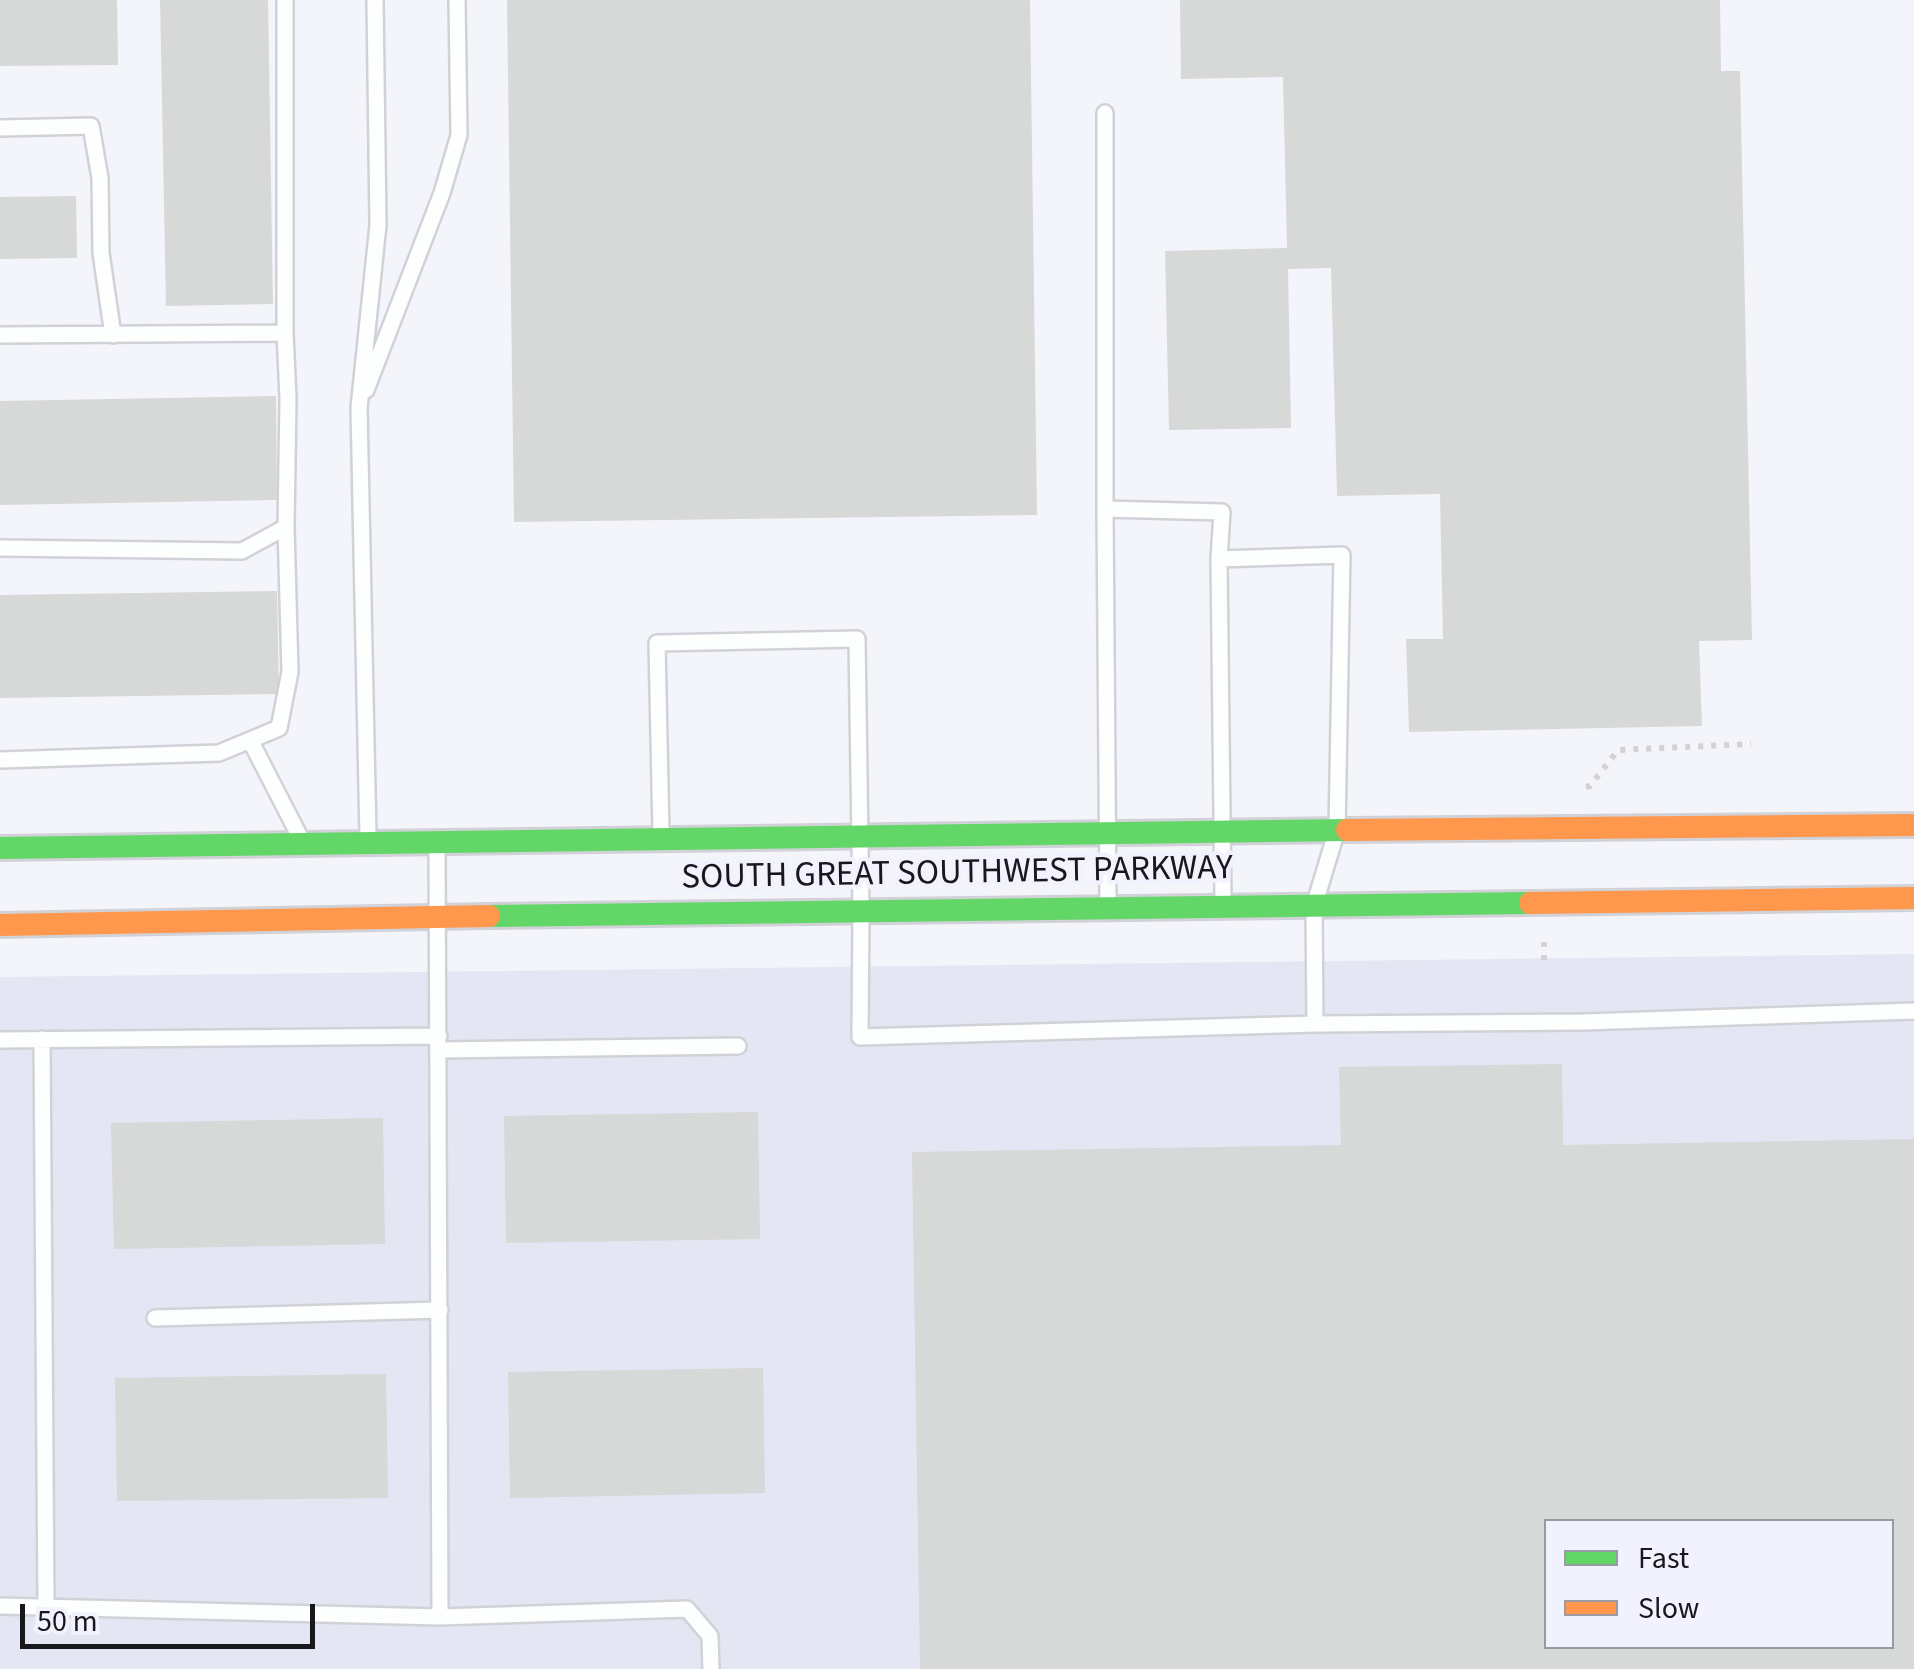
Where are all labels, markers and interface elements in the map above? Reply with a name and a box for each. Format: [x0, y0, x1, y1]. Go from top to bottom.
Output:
street label: SOUTH GREAT SOUTHWEST PARKWAY [681, 849, 1233, 901]
legend [1544, 1519, 1894, 1649]
text: Fast [1638, 1537, 1689, 1580]
scale bar [25, 1584, 320, 1646]
text: Slow [1638, 1587, 1699, 1630]
text: 50 m [37, 1600, 98, 1643]

